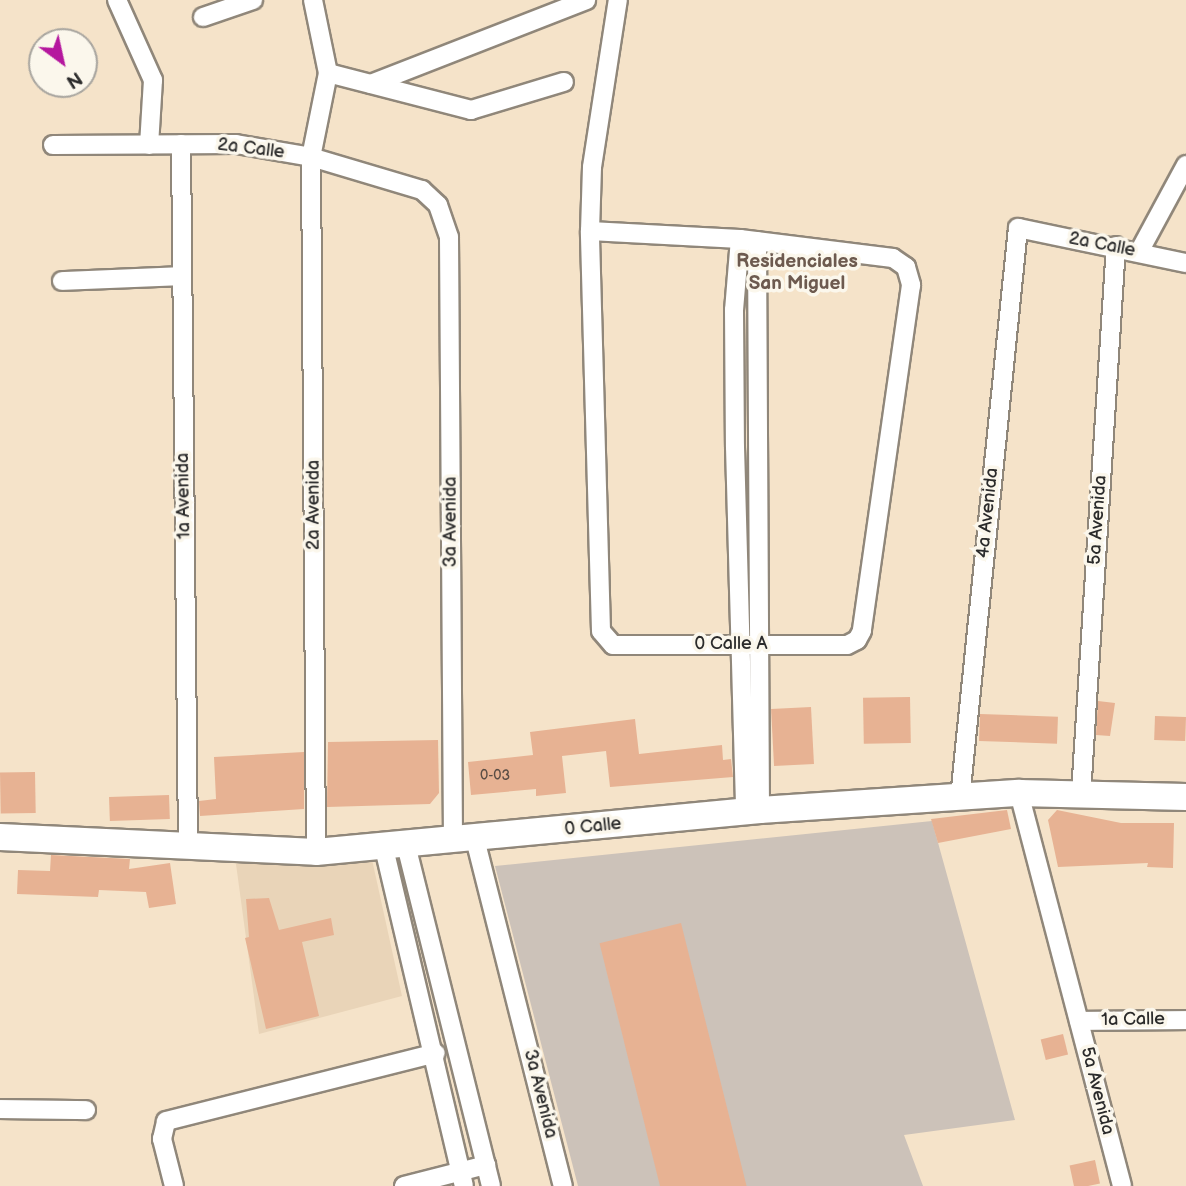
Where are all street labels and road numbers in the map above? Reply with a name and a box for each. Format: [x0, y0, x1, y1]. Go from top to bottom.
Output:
street label: 2a Calle [216, 134, 286, 164]
street label: 2a Calle [1067, 228, 1137, 262]
street label: 1a Avenida [172, 453, 196, 539]
street label: 2a Avenida [303, 460, 325, 550]
street label: 4a Avenida [973, 467, 1003, 559]
street label: 5a Avenida [1084, 474, 1112, 566]
street label: 3a Avenida [440, 477, 462, 567]
street label: 0 Calle A [695, 633, 767, 655]
street label: 0 Calle [564, 813, 622, 841]
street label: 1a Calle [1101, 1009, 1165, 1031]
street label: 5a Avenida [1076, 1045, 1118, 1137]
street label: 3a Avenida [519, 1047, 561, 1141]

